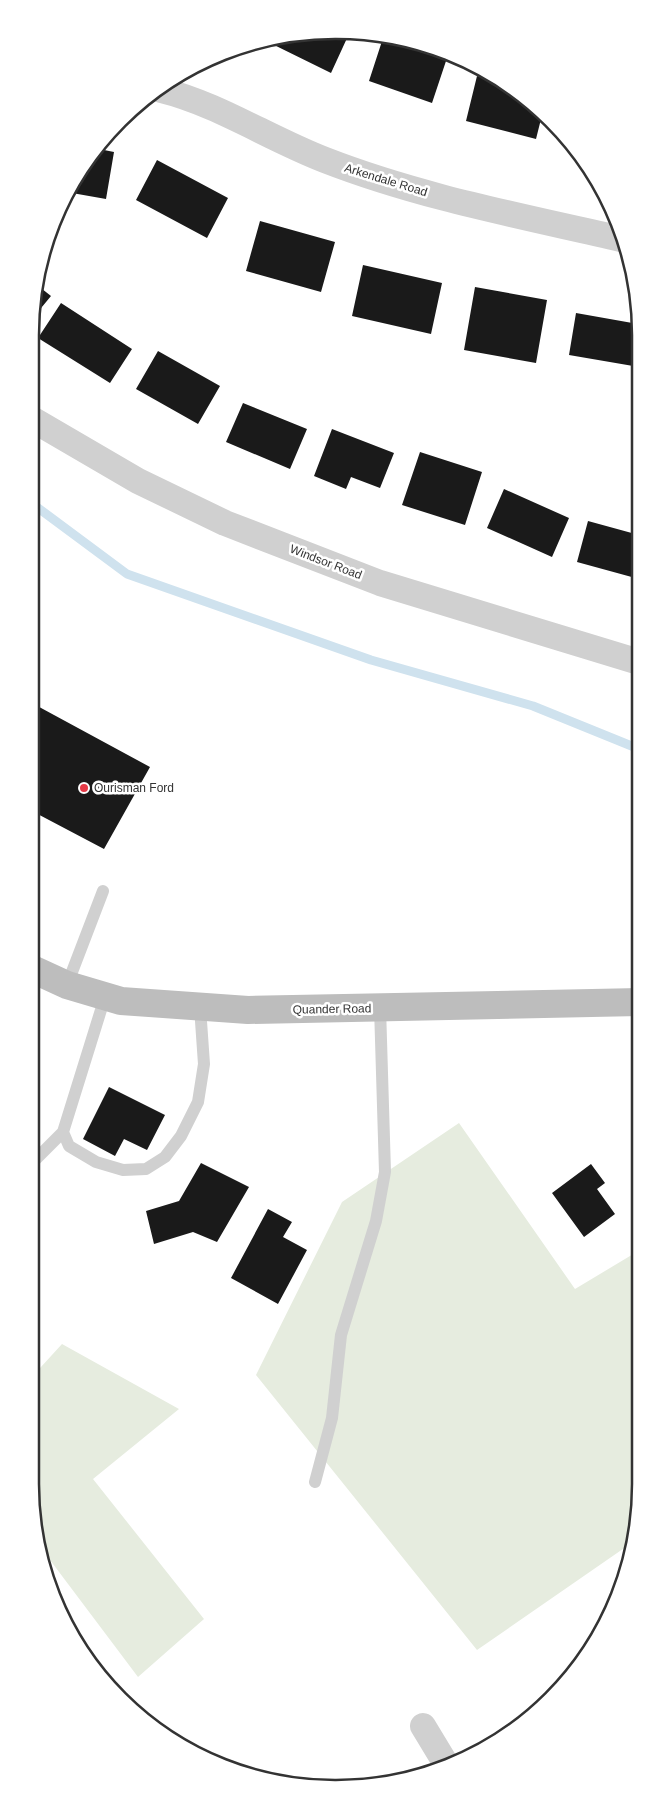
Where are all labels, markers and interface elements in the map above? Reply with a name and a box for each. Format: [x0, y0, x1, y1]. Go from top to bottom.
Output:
street label: Arkendale Road [343, 161, 429, 199]
street label: Windsor Road [288, 542, 364, 582]
place label: Ourisman Ford [94, 781, 174, 795]
marker: Ourisman Ford [78, 782, 90, 794]
street label: Quander Road [293, 1001, 371, 1017]

